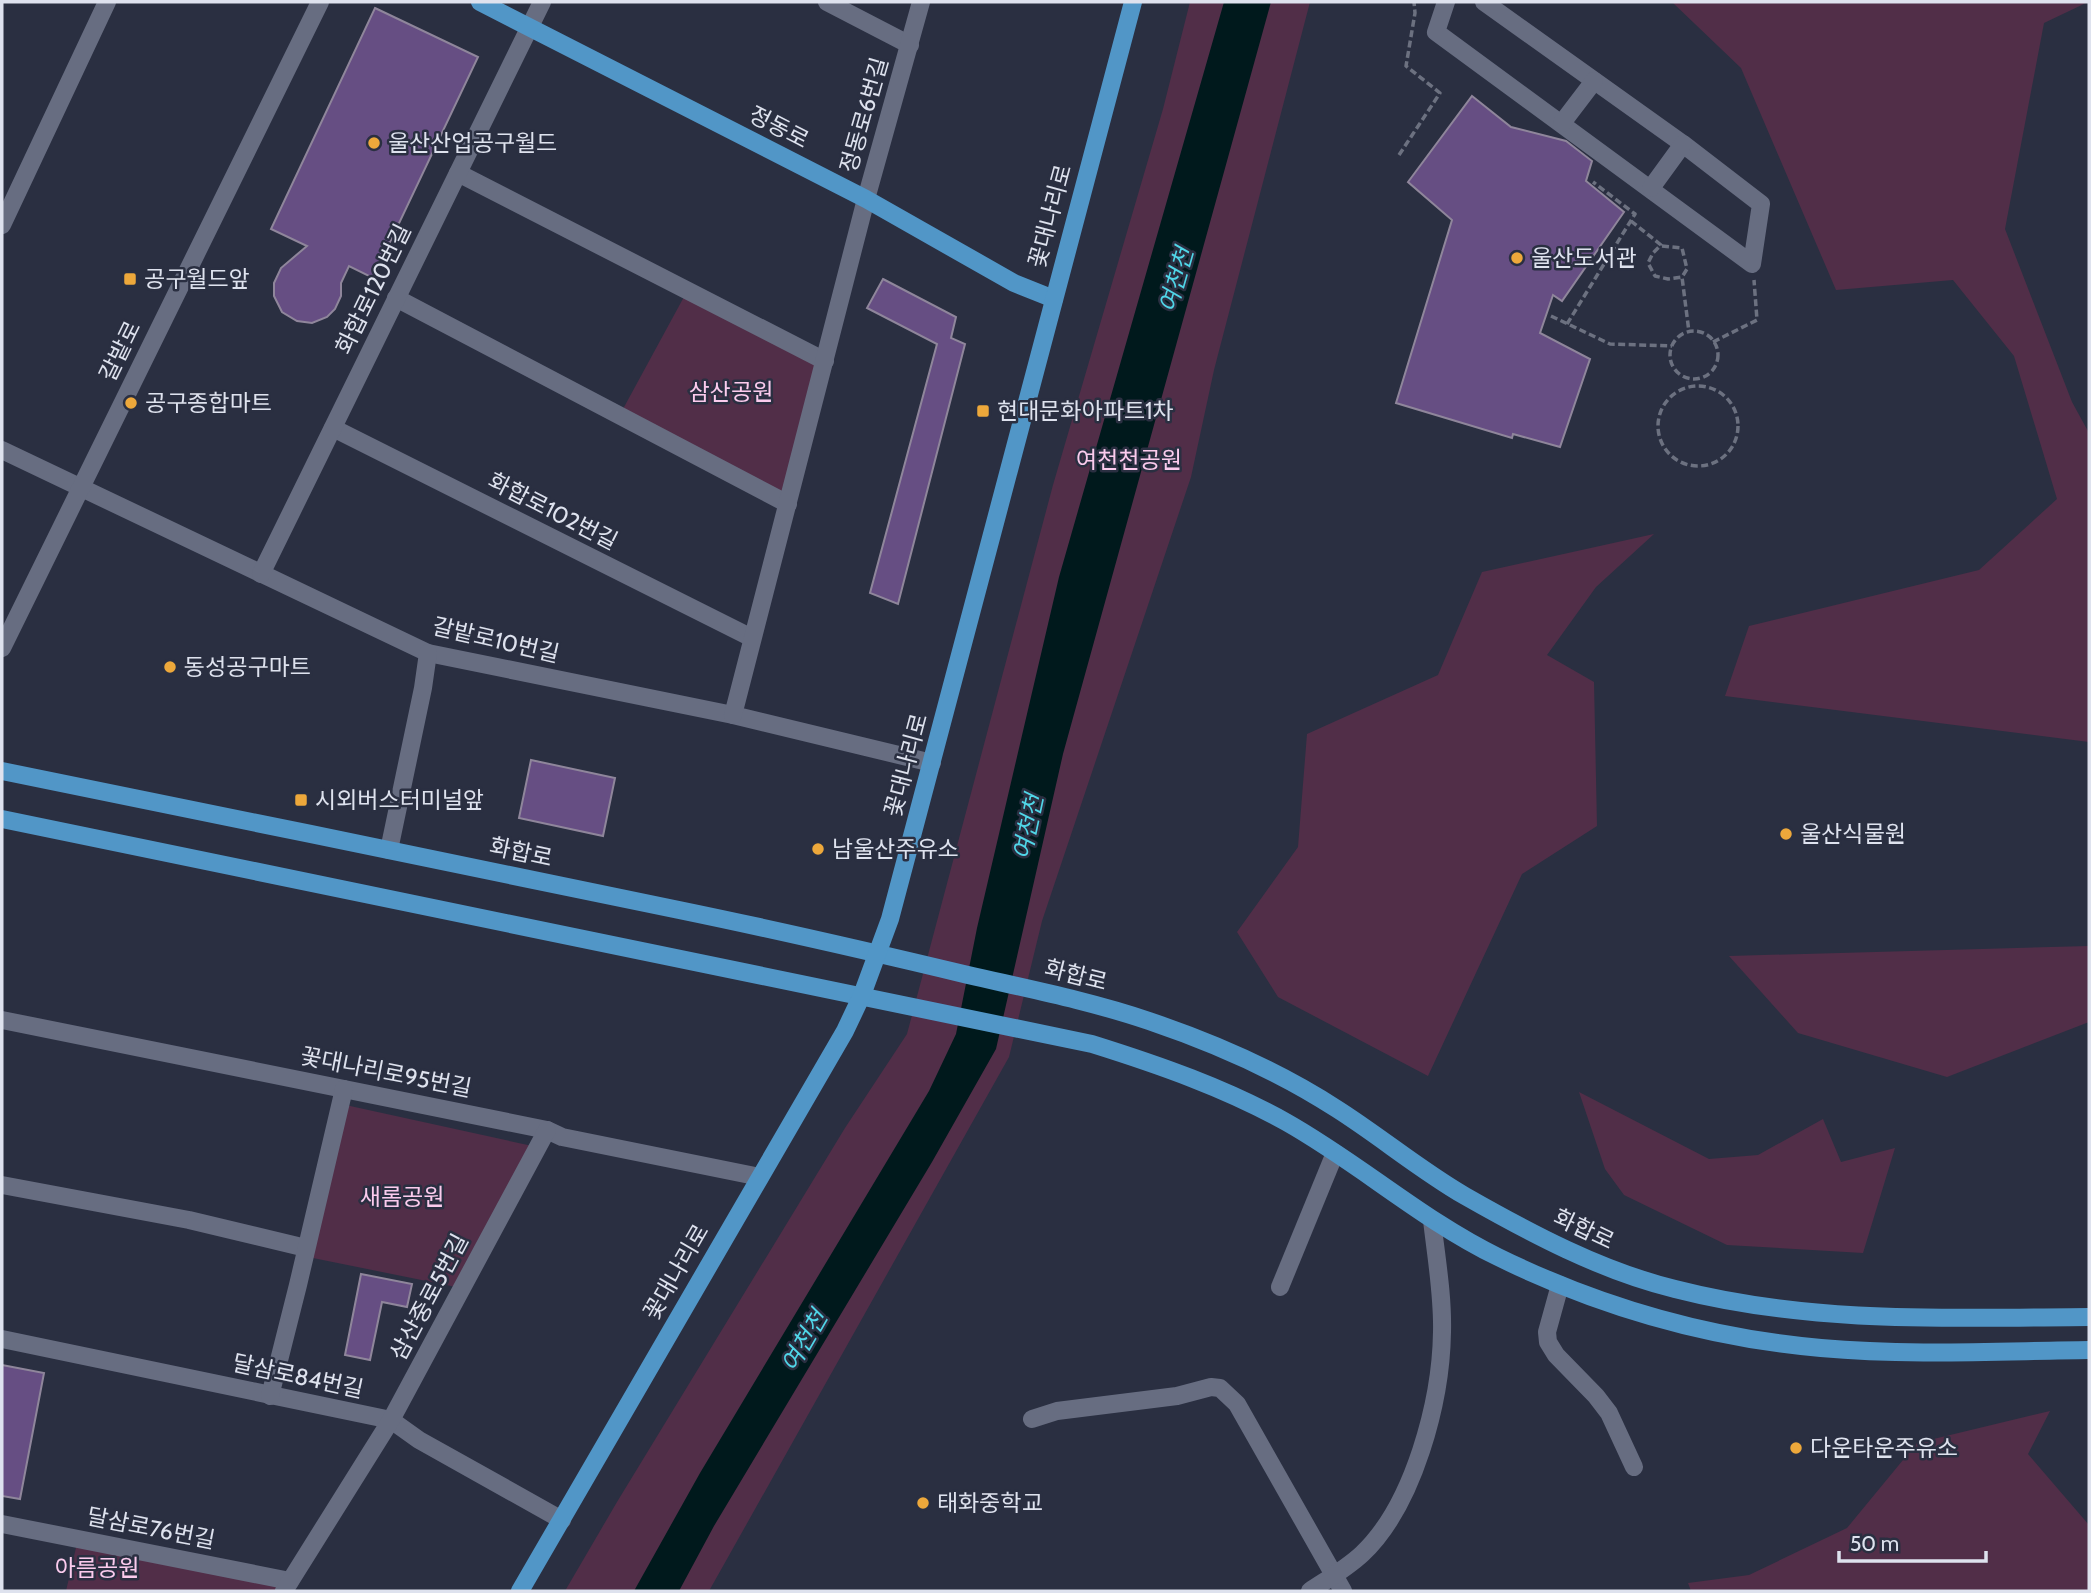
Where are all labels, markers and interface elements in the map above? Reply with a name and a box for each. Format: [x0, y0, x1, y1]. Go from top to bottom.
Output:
street label: 정동로6번길 [834, 54, 894, 176]
street label: 정동로 [744, 100, 814, 154]
place label: 울산산업공구월드 [388, 129, 557, 157]
marker: 울산산업공구월드 [366, 135, 382, 151]
street label: 꽃대나리로 [1023, 161, 1077, 271]
street label: 화합로120번길 [329, 219, 417, 359]
water label: 여천천 [1153, 241, 1200, 316]
place label: 울산도서관 [1531, 244, 1637, 272]
marker: 울산도서관 [1509, 250, 1525, 266]
place label: 공구월드앞 [144, 265, 250, 293]
marker: 공구월드앞 [122, 271, 138, 287]
street label: 갈밭로 [94, 316, 146, 386]
park label: 삼산공원 [689, 378, 773, 406]
place label: 공구종합마트 [145, 389, 272, 417]
marker: 공구종합마트 [123, 395, 139, 411]
place label: 현대문화아파트1차 [997, 397, 1174, 425]
marker: 현대문화아파트1차 [975, 403, 991, 419]
park label: 여천천공원 [1076, 446, 1182, 474]
street label: 화합로102번길 [484, 466, 622, 556]
street label: 갈밭로10번길 [430, 612, 562, 668]
place label: 동성공구마트 [184, 653, 311, 681]
marker: 동성공구마트 [162, 659, 178, 675]
street label: 꽃대나리로 [879, 710, 933, 820]
place label: 시외버스터미널앞 [315, 786, 484, 814]
water label: 여천천 [1007, 789, 1050, 862]
marker: 시외버스터미널앞 [293, 792, 309, 808]
place label: 울산식물원 [1800, 820, 1906, 848]
marker: 울산식물원 [1778, 826, 1794, 842]
street label: 화합로 [487, 832, 555, 872]
place label: 남울산주유소 [832, 835, 959, 863]
marker: 남울산주유소 [810, 841, 826, 857]
street label: 화합로 [1042, 954, 1110, 996]
street label: 꽃대나리로95번길 [298, 1042, 474, 1102]
park label: 새롬공원 [360, 1183, 444, 1211]
street label: 화합로 [1549, 1203, 1619, 1255]
street label: 꽃대나리로 [637, 1219, 715, 1325]
street label: 삼산중로5번길 [384, 1229, 474, 1365]
water label: 여천천 [775, 1303, 835, 1377]
street label: 달삼로84번길 [230, 1348, 366, 1404]
place label: 다운타운주유소 [1810, 1434, 1958, 1462]
marker: 다운타운주유소 [1788, 1440, 1804, 1456]
place label: 태화중학교 [937, 1489, 1043, 1517]
marker: 태화중학교 [915, 1495, 931, 1511]
street label: 달삼로76번길 [85, 1502, 217, 1554]
scale bar [1839, 1520, 1986, 1564]
text: 50 m [1850, 1531, 1899, 1556]
park label: 아름공원 [55, 1554, 139, 1582]

